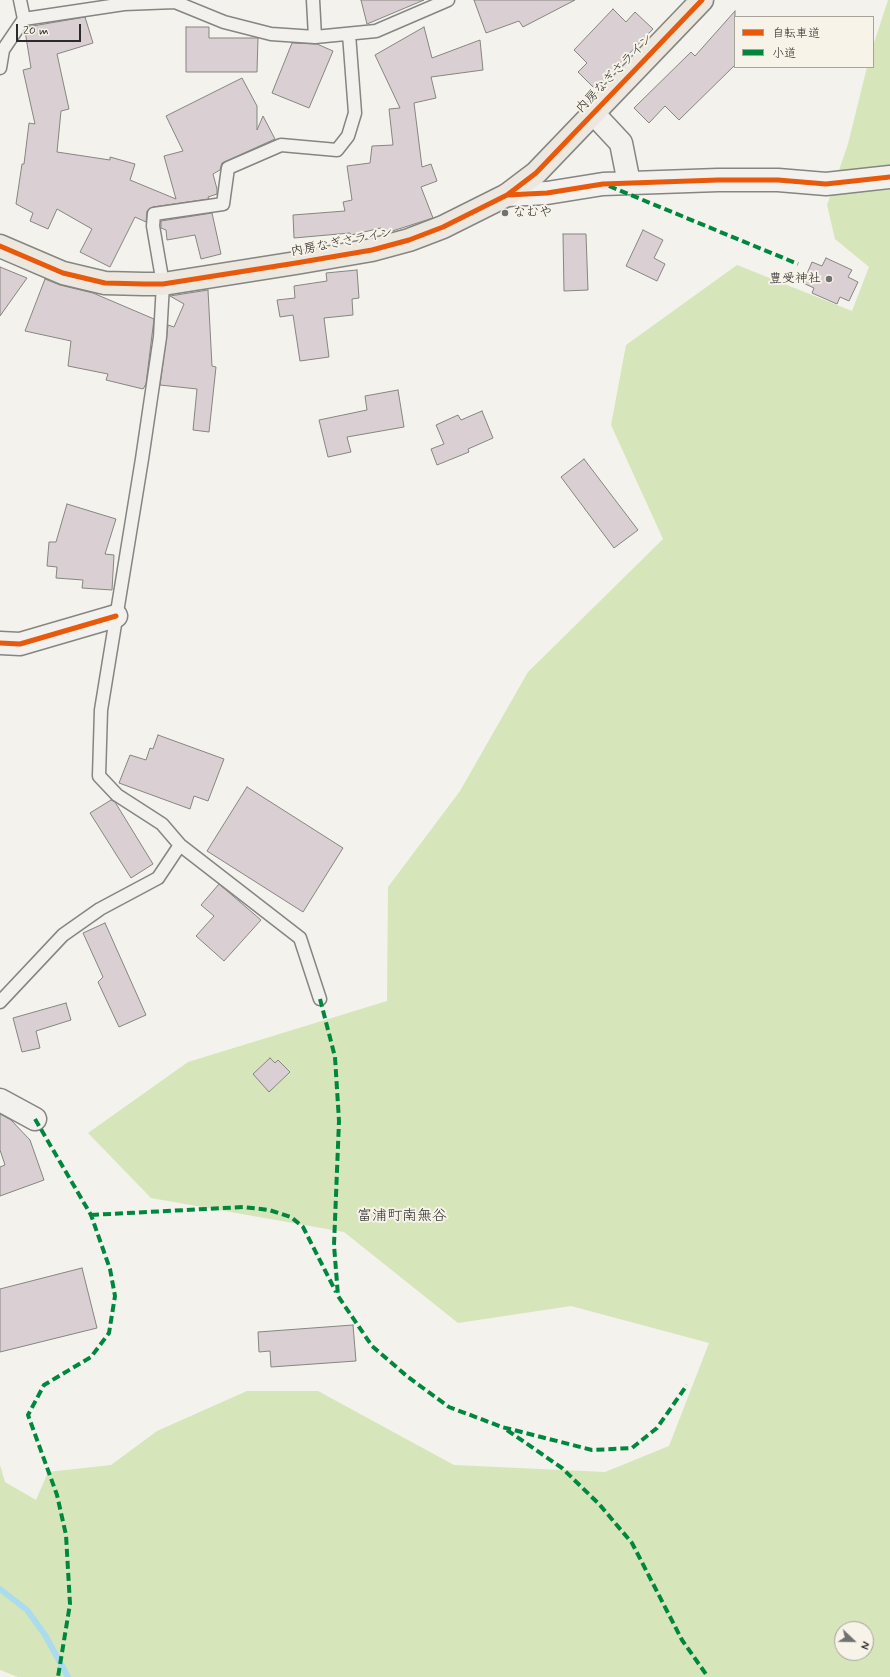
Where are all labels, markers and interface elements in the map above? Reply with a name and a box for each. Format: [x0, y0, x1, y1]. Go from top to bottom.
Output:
scale bar [18, 16, 83, 42]
legend [734, 16, 874, 68]
text: 20 m [23, 23, 49, 39]
text: 自転車道 [772, 26, 820, 42]
street label: 内房なぎさライン [573, 31, 657, 117]
text: 小道 [772, 46, 796, 62]
place label: なむや [513, 205, 552, 221]
marker: なむや [500, 208, 510, 218]
street label: 内房なぎさライン [289, 225, 395, 261]
place label: 豊受神社 [769, 271, 821, 287]
marker: 豊受神社 [824, 274, 834, 284]
district label: 富浦町南無谷 [357, 1208, 447, 1226]
north arrow [834, 1621, 874, 1661]
text: N [856, 1639, 872, 1651]

